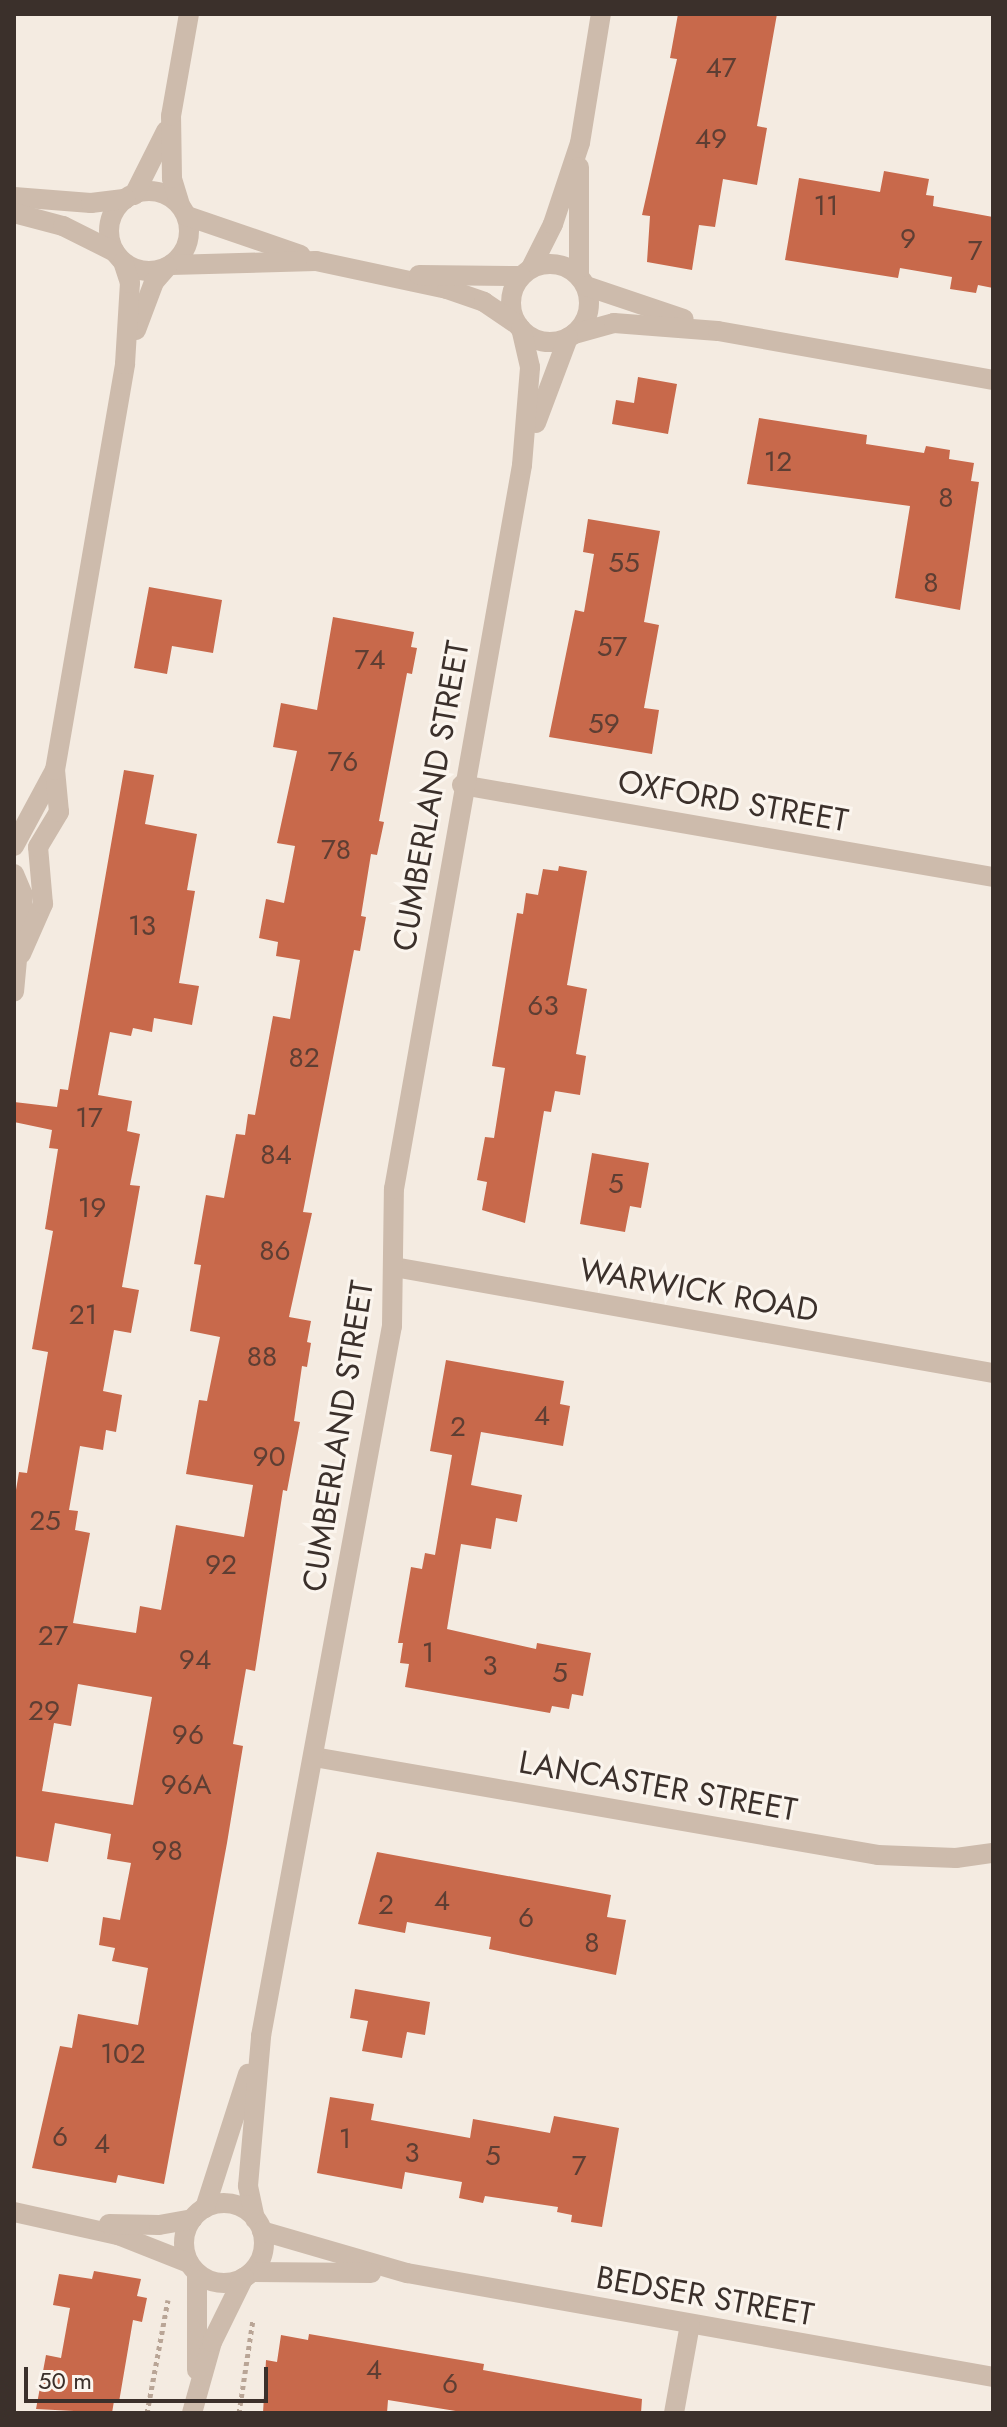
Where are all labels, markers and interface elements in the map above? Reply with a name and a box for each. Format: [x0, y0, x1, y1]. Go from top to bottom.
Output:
house number: 47 [705, 51, 737, 85]
house number: 49 [695, 122, 727, 156]
house number: 11 [813, 189, 839, 223]
house number: 9 [900, 222, 916, 256]
house number: 7 [968, 234, 982, 268]
house number: 12 [764, 445, 792, 479]
house number: 8 [938, 481, 954, 515]
house number: 55 [608, 546, 640, 580]
house number: 8 [923, 566, 939, 600]
house number: 57 [597, 630, 627, 664]
street label: CUMBERLAND STREET [385, 638, 477, 954]
house number: 74 [354, 643, 386, 677]
house number: 59 [588, 707, 620, 741]
house number: 76 [328, 745, 358, 779]
street label: OXFORD STREET [615, 762, 851, 840]
house number: 78 [321, 833, 351, 867]
house number: 13 [128, 909, 156, 943]
house number: 63 [527, 989, 559, 1023]
house number: 82 [288, 1041, 320, 1075]
house number: 17 [75, 1101, 103, 1135]
house number: 84 [260, 1138, 292, 1172]
house number: 5 [608, 1167, 624, 1201]
house number: 19 [78, 1191, 106, 1225]
house number: 86 [259, 1234, 291, 1268]
street label: WARWICK ROAD [577, 1250, 821, 1330]
street label: CUMBERLAND STREET [294, 1278, 382, 1594]
house number: 21 [69, 1298, 97, 1332]
house number: 88 [247, 1340, 277, 1374]
house number: 4 [534, 1399, 550, 1433]
house number: 2 [450, 1410, 466, 1444]
house number: 90 [253, 1440, 285, 1474]
house number: 25 [29, 1504, 61, 1538]
house number: 92 [205, 1548, 237, 1582]
house number: 27 [38, 1619, 68, 1653]
house number: 1 [422, 1636, 434, 1670]
house number: 94 [179, 1643, 211, 1677]
house number: 3 [482, 1649, 498, 1683]
house number: 5 [552, 1656, 568, 1690]
house number: 29 [28, 1694, 60, 1728]
house number: 96 [172, 1718, 204, 1752]
street label: LANCASTER STREET [516, 1743, 800, 1829]
house number: 96A [161, 1768, 211, 1802]
house number: 98 [151, 1834, 183, 1868]
house number: 4 [434, 1884, 450, 1918]
house number: 2 [378, 1888, 394, 1922]
house number: 6 [518, 1901, 534, 1935]
house number: 8 [584, 1926, 600, 1960]
house number: 102 [100, 2037, 146, 2071]
house number: 6 [52, 2120, 68, 2154]
house number: 1 [339, 2122, 351, 2156]
house number: 4 [94, 2127, 110, 2161]
house number: 3 [404, 2136, 420, 2170]
house number: 5 [485, 2139, 501, 2173]
house number: 7 [572, 2149, 586, 2183]
street label: BEDSER STREET [593, 2258, 817, 2334]
scale bar [28, 2351, 272, 2401]
house number: 4 [366, 2353, 382, 2387]
text: 50 m [38, 2363, 92, 2398]
house number: 6 [442, 2367, 458, 2401]

